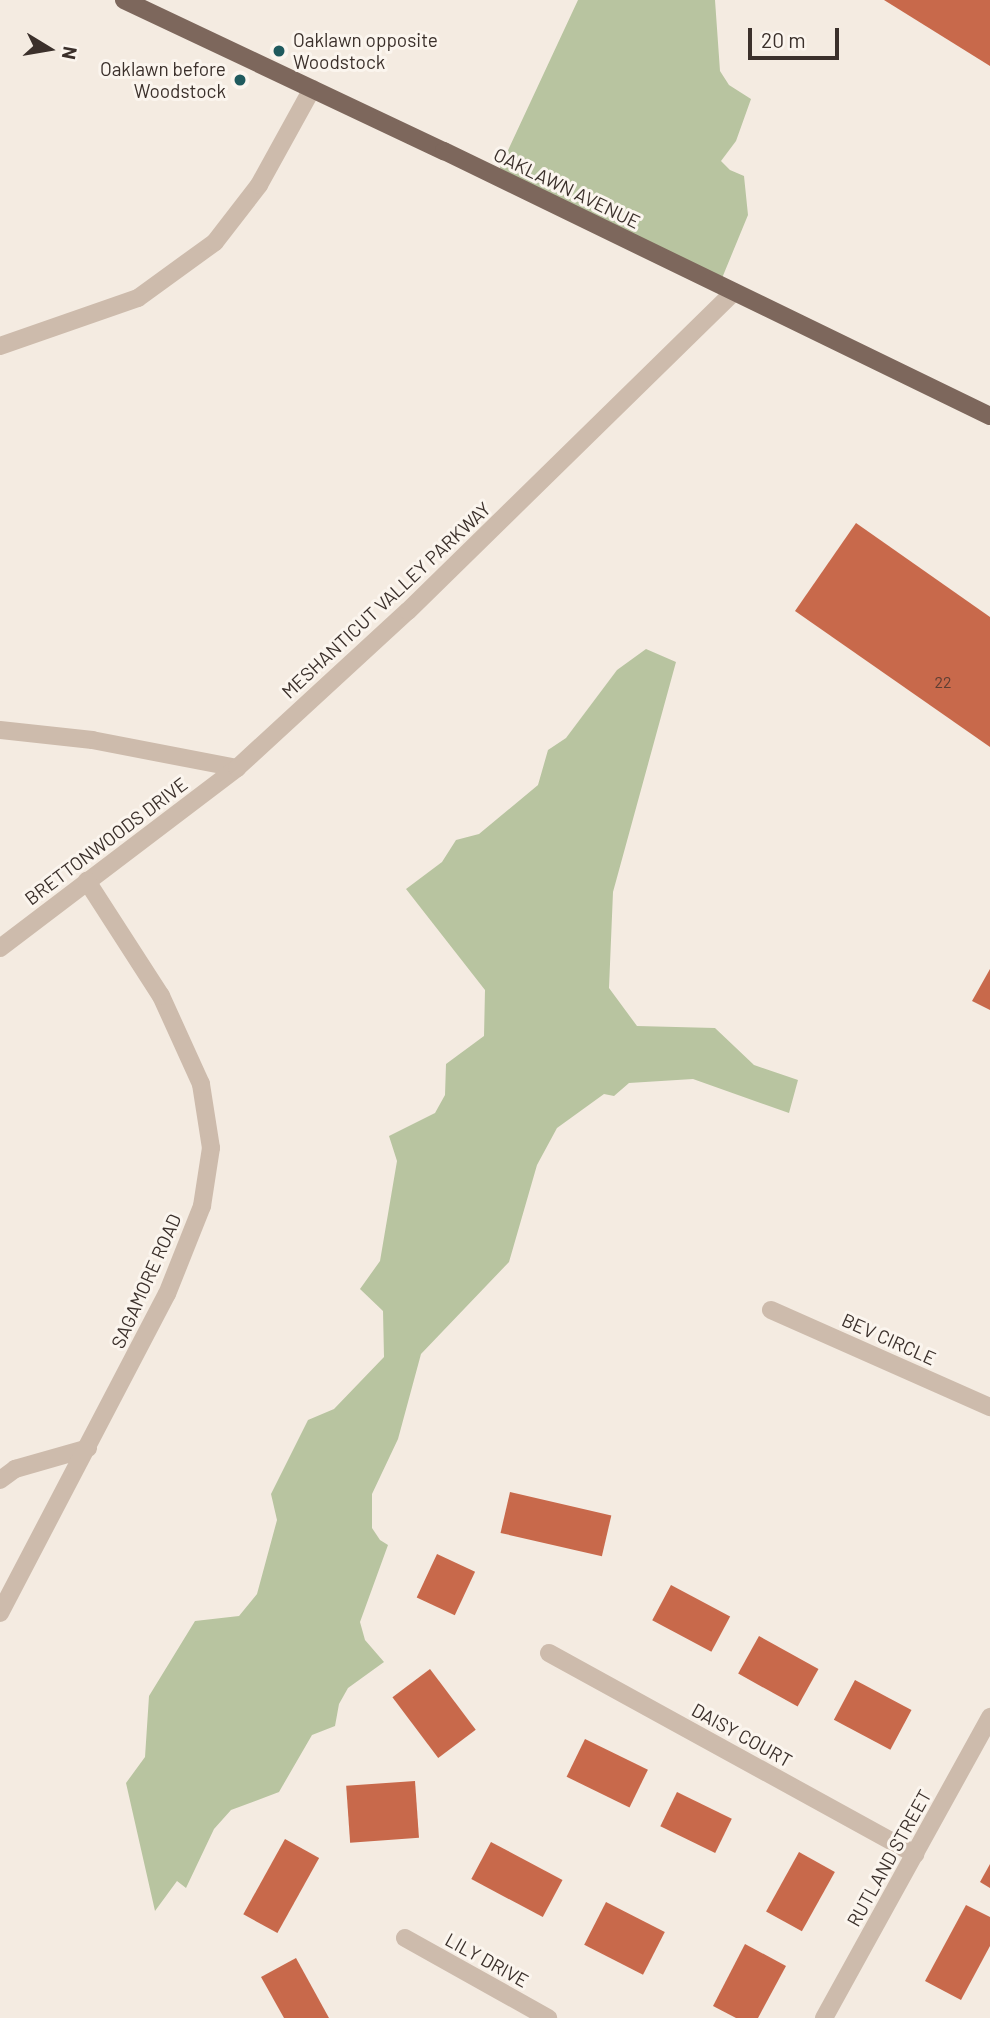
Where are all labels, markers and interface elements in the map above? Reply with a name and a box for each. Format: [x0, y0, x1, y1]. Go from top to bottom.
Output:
north arrow [14, 14, 84, 84]
scale bar [752, 14, 843, 58]
text: 20 m [761, 27, 806, 52]
place label: Oaklawn opposite Woodstock [293, 29, 438, 73]
marker: Oaklawn opposite Woodstock [271, 43, 287, 59]
text: N [58, 45, 83, 61]
place label: Oaklawn before Woodstock [100, 58, 226, 102]
marker: Oaklawn before Woodstock [232, 72, 248, 88]
street label: OAKLAWN AVENUE [490, 143, 644, 233]
street label: MESHANTICUT VALLEY PARKWAY [277, 497, 495, 703]
house number: 22 [934, 672, 952, 692]
street label: BRETTONWOODS DRIVE [20, 772, 192, 910]
street label: SAGAMORE ROAD [106, 1210, 186, 1352]
street label: BEV CIRCLE [838, 1308, 940, 1370]
street label: DAISY COURT [688, 1698, 796, 1772]
street label: RUTLAND STREET [842, 1786, 936, 1930]
street label: LILY DRIVE [442, 1928, 532, 1992]

